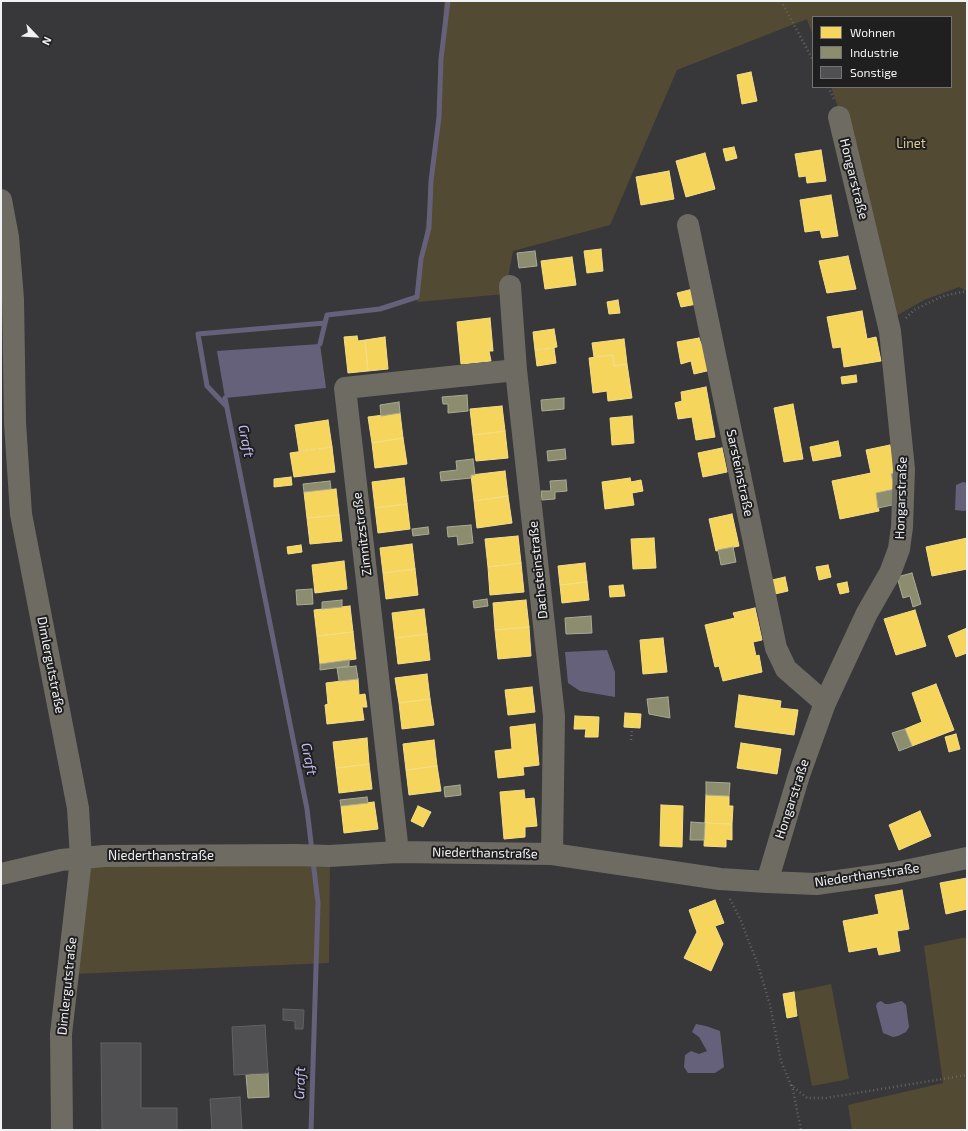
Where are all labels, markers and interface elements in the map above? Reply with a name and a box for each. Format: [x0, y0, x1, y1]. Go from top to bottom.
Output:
north arrow [16, 16, 56, 56]
legend [812, 16, 952, 88]
text: Wohnen [850, 25, 895, 39]
text: N [40, 35, 55, 48]
text: Industrie [850, 45, 899, 59]
text: Sonstige [850, 65, 897, 79]
park label: Linet [896, 136, 926, 152]
street label: Hongarstraße [836, 137, 872, 221]
water label: Graft [235, 423, 257, 459]
street label: Sarsteinstraße [723, 428, 757, 518]
street label: Hongarstraße [892, 456, 910, 540]
street label: Zimnitzstraße [349, 491, 375, 577]
street label: Dachsteinstraße [525, 520, 551, 620]
street label: Dimlergutstraße [34, 615, 68, 715]
water label: Graft [298, 741, 320, 777]
street label: Hongarstraße [772, 757, 812, 841]
street label: Niederthanstraße [432, 844, 538, 862]
street label: Niederthanstraße [108, 848, 214, 864]
street label: Niederthanstraße [813, 860, 921, 890]
street label: Dimlergutstraße [54, 936, 80, 1036]
water label: Graft [291, 1066, 309, 1100]

